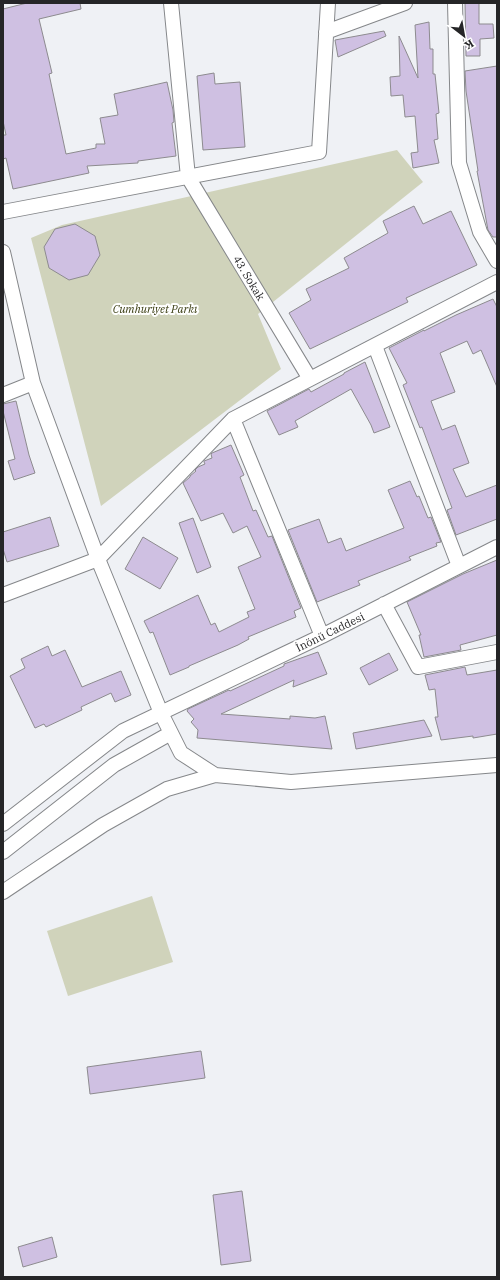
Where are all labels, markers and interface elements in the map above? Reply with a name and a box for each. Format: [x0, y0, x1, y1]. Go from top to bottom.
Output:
north arrow [444, 16, 484, 56]
text: K [461, 36, 476, 53]
street label: 43. Sokak [230, 253, 268, 304]
park label: Cumhuriyet Parkı [113, 302, 198, 316]
street label: İnönü Caddesi [293, 609, 367, 655]

